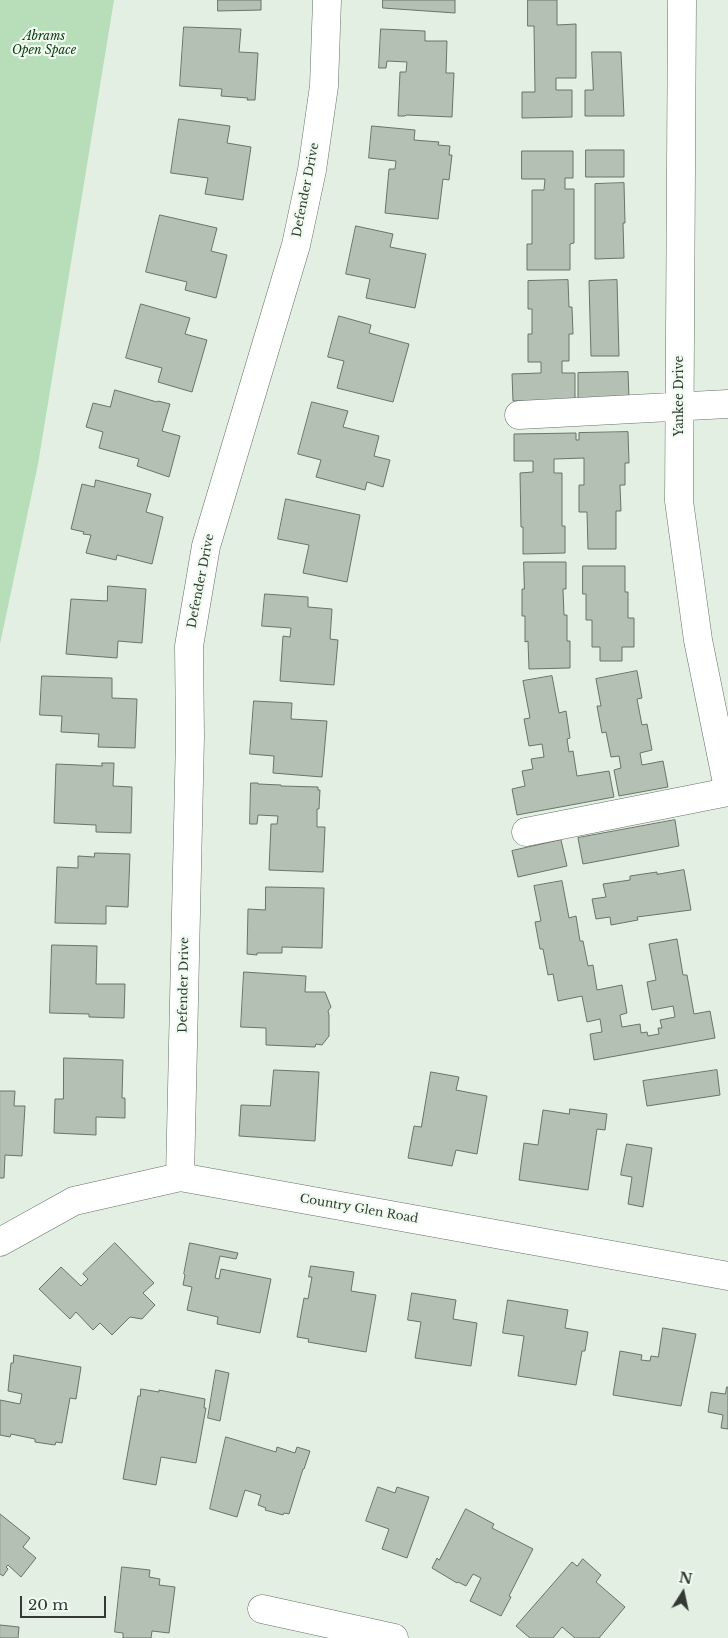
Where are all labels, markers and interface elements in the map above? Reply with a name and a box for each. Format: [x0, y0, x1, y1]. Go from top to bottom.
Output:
park label: Abrams Open Space [12, 30, 76, 58]
street label: Defender Drive [290, 142, 322, 238]
street label: Yankee Drive [673, 356, 687, 436]
street label: Defender Drive [185, 533, 217, 629]
street label: Defender Drive [176, 937, 192, 1033]
street label: Country Glen Road [299, 1191, 419, 1227]
north arrow [658, 1568, 708, 1618]
text: N [678, 1568, 694, 1588]
scale bar [22, 1586, 109, 1618]
text: 20 m [28, 1595, 68, 1614]

